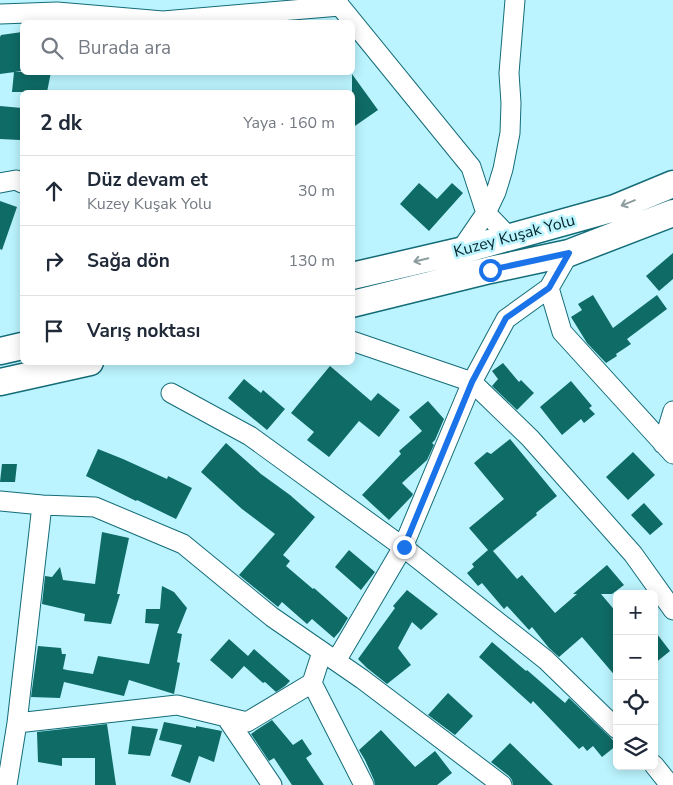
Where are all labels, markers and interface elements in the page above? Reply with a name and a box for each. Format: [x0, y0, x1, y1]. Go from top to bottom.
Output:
search box [20, 20, 355, 75]
icon: search [38, 34, 66, 62]
text: Burada ara [78, 35, 171, 61]
text: 2 dk [40, 109, 82, 137]
text: Yaya · 160 m [243, 112, 335, 134]
text: Düz devam et [87, 167, 208, 193]
icon: ahead [40, 177, 68, 205]
text: 30 m [298, 180, 335, 202]
text: Kuzey Kuşak Yolu [87, 193, 212, 215]
one-way arrow [621, 198, 636, 208]
street label: Kuzey Kuşak Yolu [451, 209, 577, 263]
icon: right [40, 247, 68, 275]
text: Sağa dön [87, 248, 170, 274]
text: 130 m [288, 250, 335, 272]
one-way arrow [413, 256, 429, 265]
route start [479, 259, 502, 282]
icon: arrive [40, 317, 68, 345]
text: Varış noktası [87, 318, 200, 344]
route end [393, 536, 416, 559]
map controls [613, 590, 658, 770]
button: + [613, 590, 658, 635]
button: − [613, 635, 658, 680]
button: locate [613, 680, 658, 725]
button: layers [613, 725, 658, 770]

